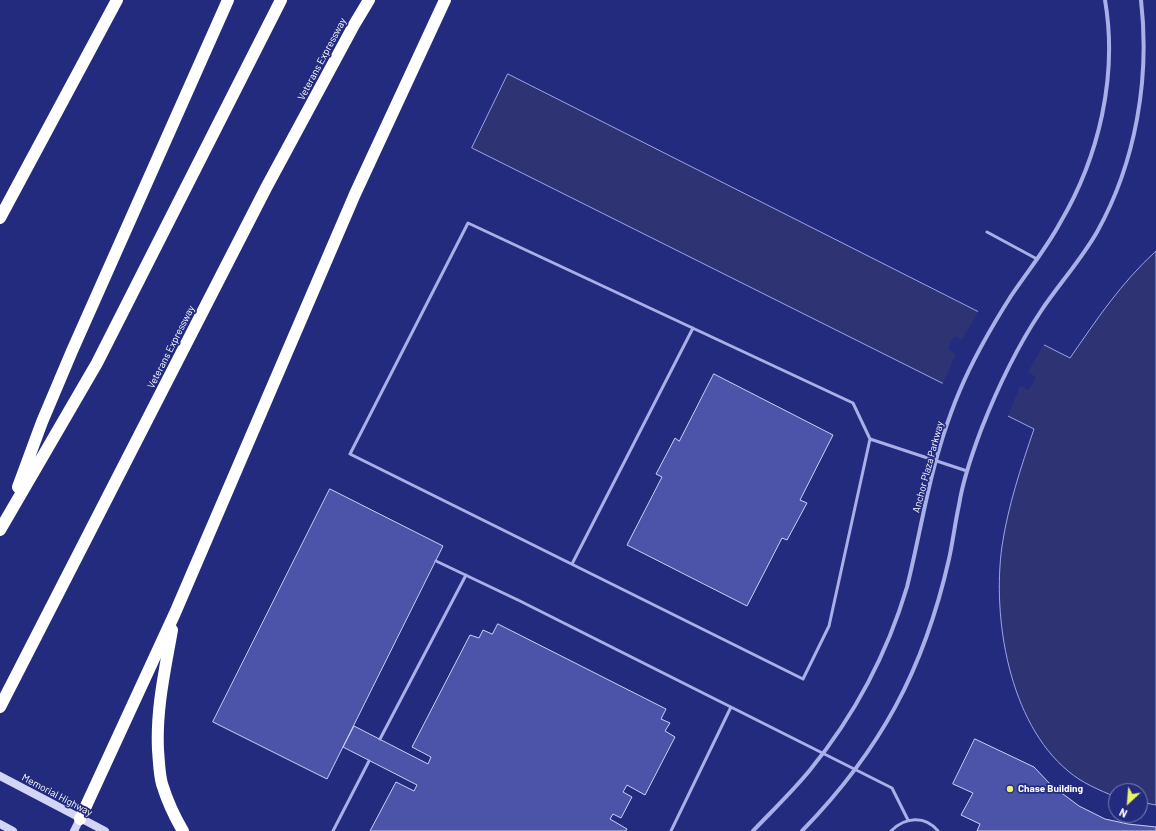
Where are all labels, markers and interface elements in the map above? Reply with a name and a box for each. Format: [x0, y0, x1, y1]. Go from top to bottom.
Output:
street label: Veterans Expressway [295, 16, 349, 102]
street label: Veterans Expressway [145, 304, 197, 390]
street label: Anchor Plaza Parkway [910, 420, 946, 514]
street label: Memorial Highway [20, 771, 94, 819]
place label: Chase Building [1018, 783, 1083, 795]
north arrow [1108, 783, 1148, 823]
marker: Chase Building [1005, 784, 1015, 794]
text: N [1117, 806, 1129, 821]

